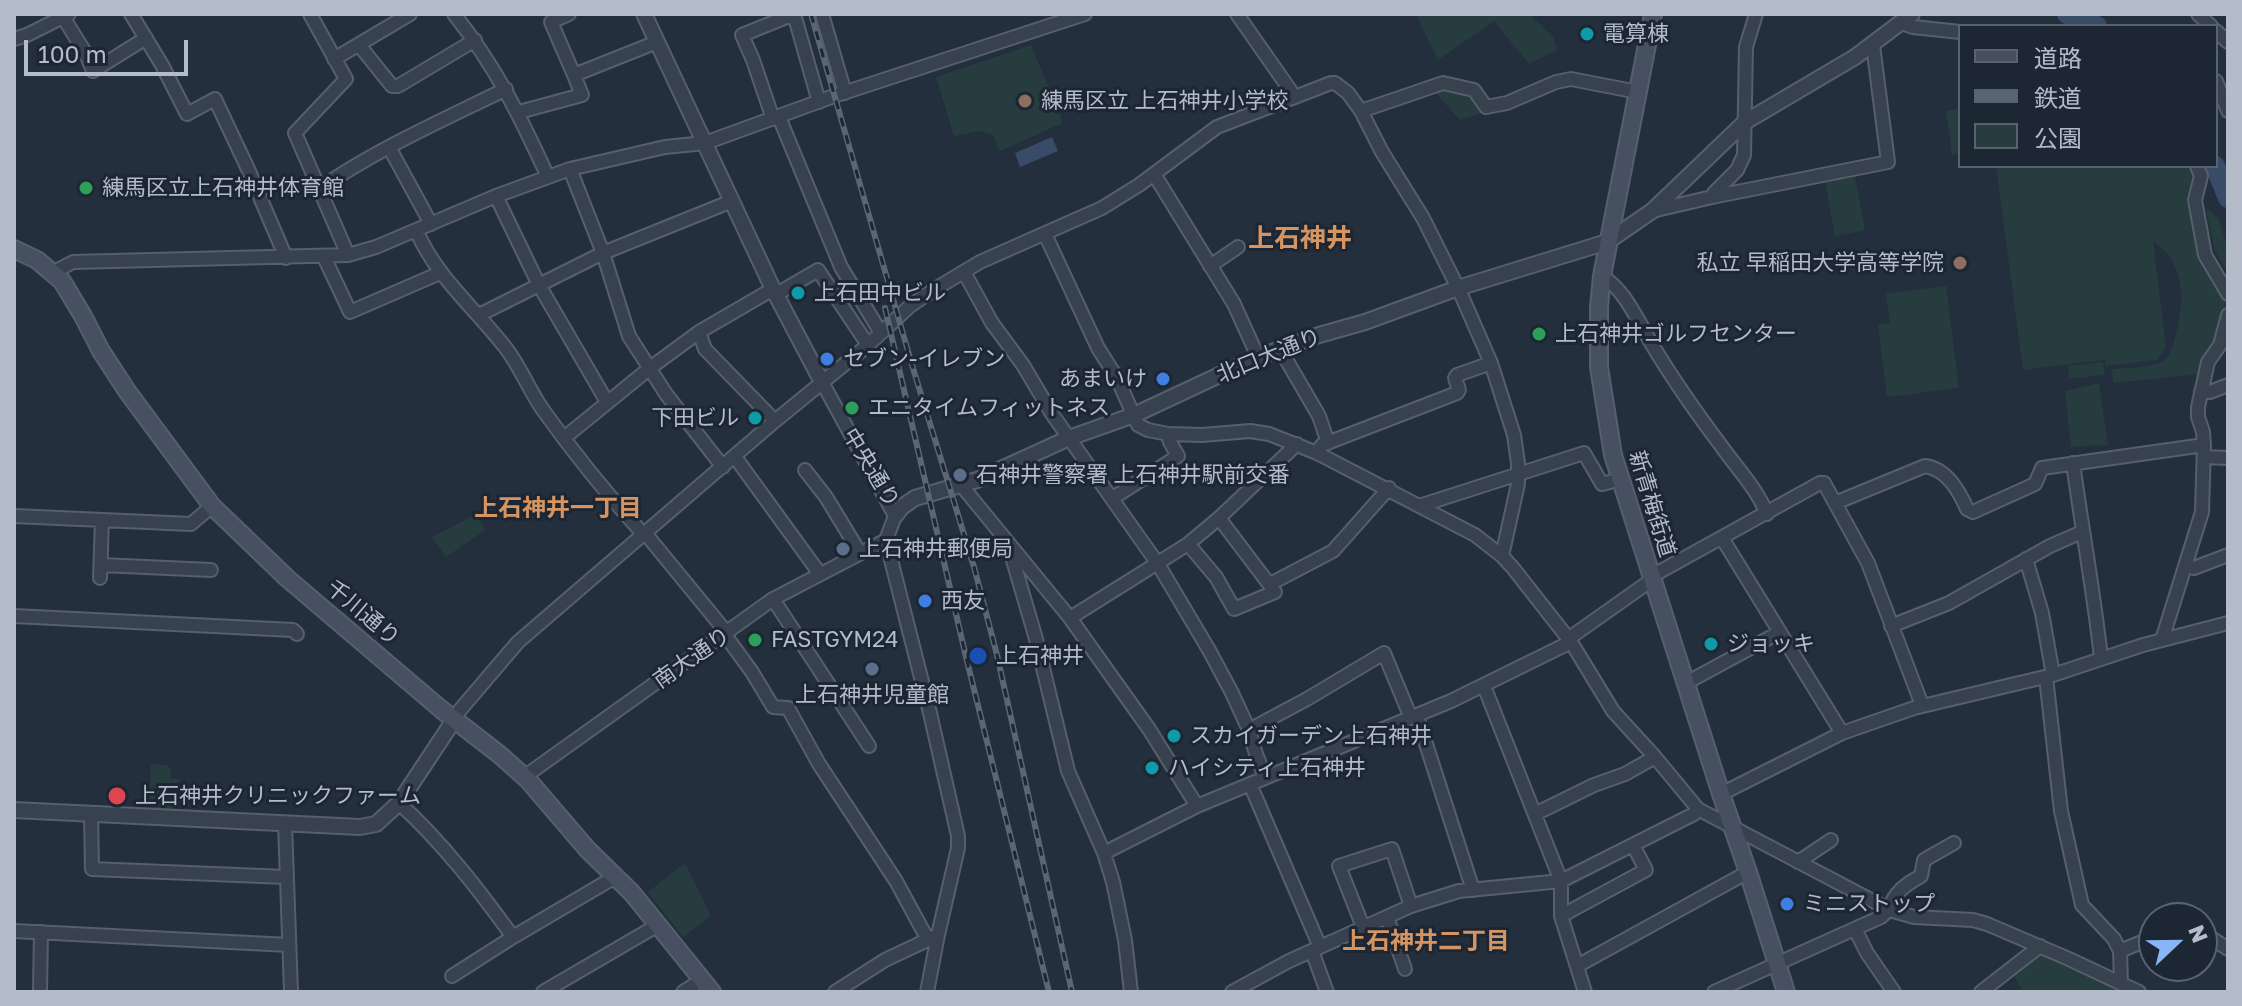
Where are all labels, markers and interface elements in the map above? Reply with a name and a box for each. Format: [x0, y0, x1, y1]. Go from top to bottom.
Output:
place label: 電算棟 [1603, 21, 1669, 47]
scale bar [28, 24, 192, 74]
legend [1958, 24, 2218, 168]
marker: 電算棟 [1578, 25, 1596, 43]
text: 100 m [38, 39, 107, 68]
text: 道路 [2034, 43, 2082, 72]
text: 鉄道 [2034, 83, 2082, 112]
place label: 練馬区立 上石神井小学校 [1041, 88, 1288, 114]
marker: 練馬区立 上石神井小学校 [1016, 92, 1034, 110]
text: 公園 [2034, 123, 2082, 152]
place label: 練馬区立上石神井体育館 [102, 175, 344, 201]
marker: 練馬区立上石神井体育館 [77, 179, 95, 197]
district label: 上石神井 [1248, 223, 1352, 255]
place label: 私立 早稲田大学高等学院 [1697, 250, 1944, 276]
marker: 私立 早稲田大学高等学院 [1951, 254, 1969, 272]
place label: 上石田中ビル [814, 280, 946, 306]
marker: 上石田中ビル [789, 284, 807, 302]
place label: 上石神井ゴルフセンター [1555, 321, 1797, 347]
street label: 北口大通り [1213, 323, 1325, 389]
marker: 上石神井ゴルフセンター [1530, 325, 1548, 343]
place label: セブン-イレブン [843, 346, 1005, 372]
marker: セブン-イレブン [818, 350, 836, 368]
place label: あまいけ [1059, 366, 1147, 392]
marker: あまいけ [1154, 370, 1172, 388]
place label: エニタイムフィットネス [868, 395, 1110, 421]
marker: エニタイムフィットネス [843, 399, 861, 417]
place label: 下田ビル [651, 405, 739, 431]
marker: 下田ビル [746, 409, 764, 427]
street label: 中央通り [837, 423, 905, 513]
street label: 新青梅街道 [1623, 448, 1681, 560]
place label: 石神井警察署 上石神井駅前交番 [976, 462, 1289, 488]
marker: 石神井警察署 上石神井駅前交番 [951, 466, 969, 484]
district label: 上石神井一丁目 [474, 494, 642, 522]
place label: 上石神井郵便局 [859, 536, 1013, 562]
marker: 上石神井郵便局 [834, 540, 852, 558]
street label: 千川通り [321, 575, 405, 651]
place label: 西友 [941, 588, 985, 614]
marker: 西友 [916, 592, 934, 610]
street label: 南大通り [648, 622, 736, 694]
place label: FASTGYM24 [771, 627, 898, 653]
marker: FASTGYM24 [746, 631, 764, 649]
place label: ジョッキ [1727, 631, 1815, 657]
marker: ジョッキ [1702, 635, 1720, 653]
place label: 上石神井 [996, 643, 1084, 669]
marker: 上石神井 [967, 645, 989, 667]
marker: 上石神井児童館 [863, 660, 881, 678]
place label: 上石神井児童館 [795, 682, 949, 708]
place label: スカイガーデン上石神井 [1190, 723, 1432, 749]
marker: スカイガーデン上石神井 [1165, 727, 1183, 745]
place label: ハイシティ上石神井 [1168, 755, 1366, 781]
marker: ハイシティ上石神井 [1143, 759, 1161, 777]
place label: 上石神井クリニックファーム [135, 783, 421, 809]
marker: 上石神井クリニックファーム [106, 785, 128, 807]
place label: ミニストップ [1803, 891, 1935, 917]
marker: ミニストップ [1778, 895, 1796, 913]
north arrow [2138, 902, 2218, 982]
text: N [2183, 921, 2215, 946]
district label: 上石神井二丁目 [1342, 927, 1510, 955]

